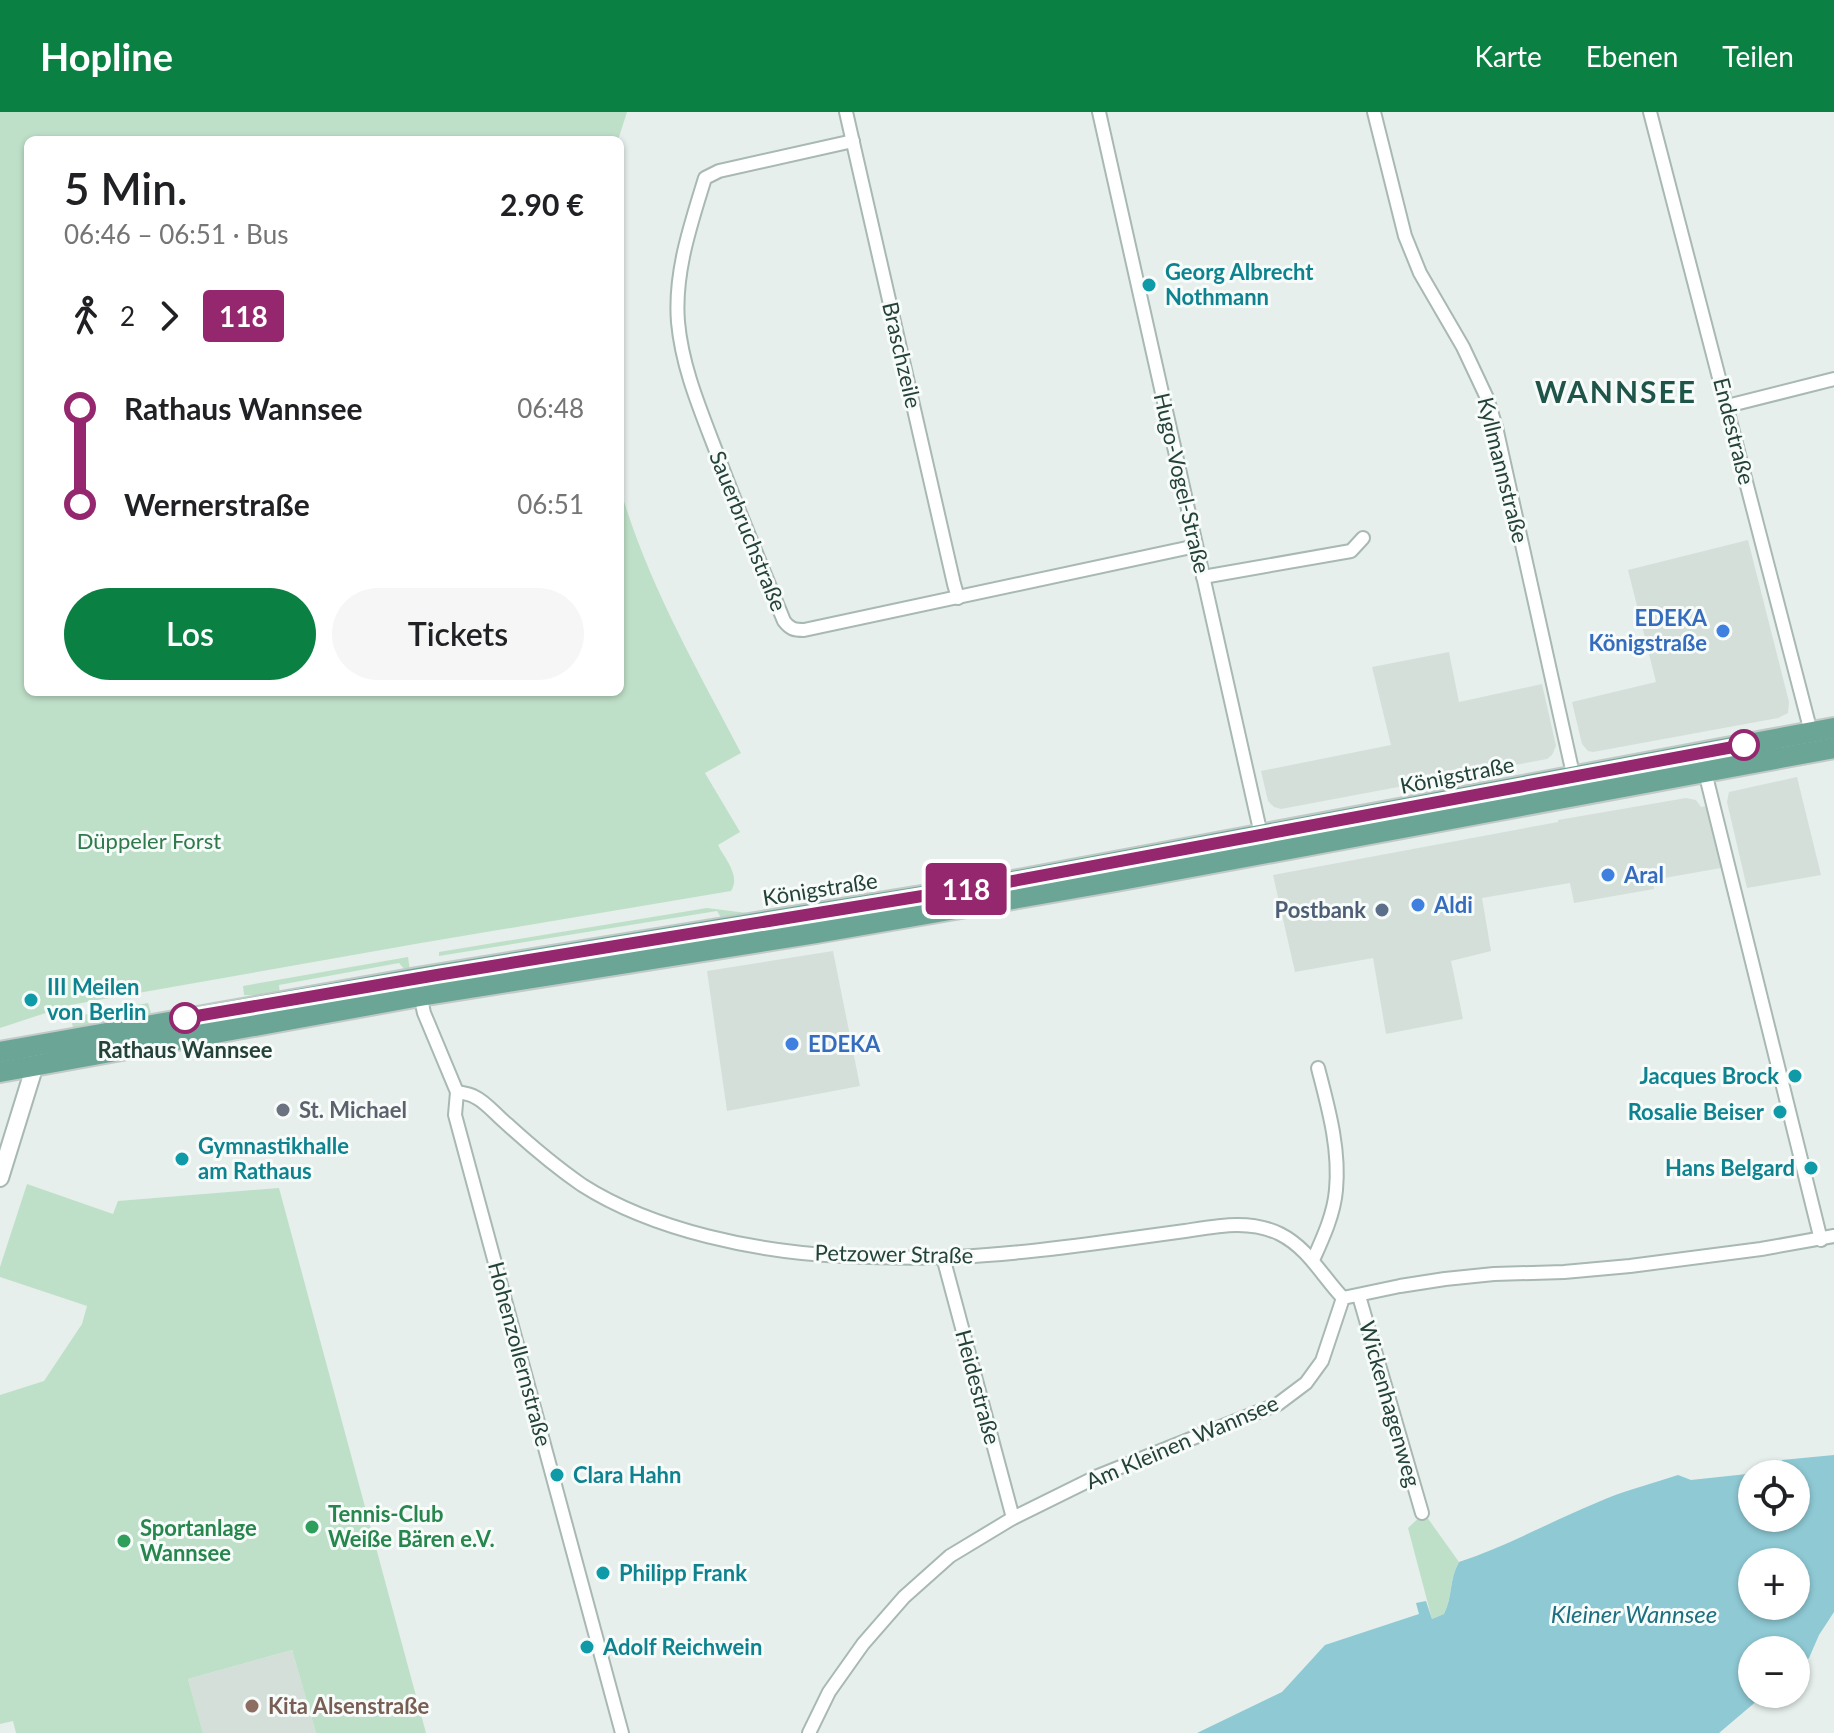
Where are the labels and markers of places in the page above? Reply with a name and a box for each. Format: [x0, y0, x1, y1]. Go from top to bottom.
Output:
place label: Georg Albrecht Nothmann [1165, 258, 1314, 310]
marker: Georg Albrecht Nothmann [1140, 276, 1158, 294]
place label: EDEKA Königstraße [1588, 604, 1708, 656]
marker: EDEKA Königstraße [1714, 622, 1732, 640]
unlabelled marker [1729, 730, 1759, 760]
place label: Aral [1623, 861, 1664, 888]
marker: Aral [1599, 866, 1617, 884]
place label: Aldi [1433, 891, 1473, 918]
place label: Postbank [1275, 896, 1366, 923]
marker: Aldi [1409, 896, 1427, 914]
marker: Postbank [1373, 901, 1391, 919]
place label: III Meilen von Berlin [47, 973, 146, 1025]
marker: III Meilen von Berlin [22, 991, 40, 1009]
marker: Rathaus Wannsee [170, 1003, 200, 1033]
place label: EDEKA [808, 1030, 881, 1057]
marker: EDEKA [783, 1035, 801, 1053]
place label: Rathaus Wannsee [98, 1036, 273, 1063]
place label: Jacques Brock [1639, 1062, 1779, 1089]
marker: Jacques Brock [1786, 1067, 1804, 1085]
place label: St. Michael [299, 1096, 407, 1123]
place label: Rosalie Beiser [1628, 1098, 1765, 1125]
marker: St. Michael [274, 1101, 292, 1119]
marker: Rosalie Beiser [1771, 1103, 1789, 1121]
place label: Gymnastikhalle am Rathaus [198, 1132, 349, 1184]
marker: Gymnastikhalle am Rathaus [173, 1150, 191, 1168]
place label: Hans Belgard [1665, 1154, 1795, 1181]
marker: Hans Belgard [1802, 1159, 1820, 1177]
place label: Clara Hahn [573, 1461, 681, 1488]
marker: Clara Hahn [548, 1466, 566, 1484]
place label: Tennis-Club Weiße Bären e.V. [328, 1500, 495, 1552]
place label: Sportanlage Wannsee [140, 1514, 257, 1566]
marker: Tennis-Club Weiße Bären e.V. [303, 1518, 321, 1536]
marker: Sportanlage Wannsee [115, 1532, 133, 1550]
place label: Philipp Frank [619, 1559, 747, 1586]
marker: Philipp Frank [594, 1564, 612, 1582]
place label: Adolf Reichwein [602, 1633, 762, 1660]
marker: Adolf Reichwein [578, 1638, 596, 1656]
place label: Kita Alsenstraße [268, 1692, 430, 1719]
marker: Kita Alsenstraße [243, 1697, 261, 1715]

